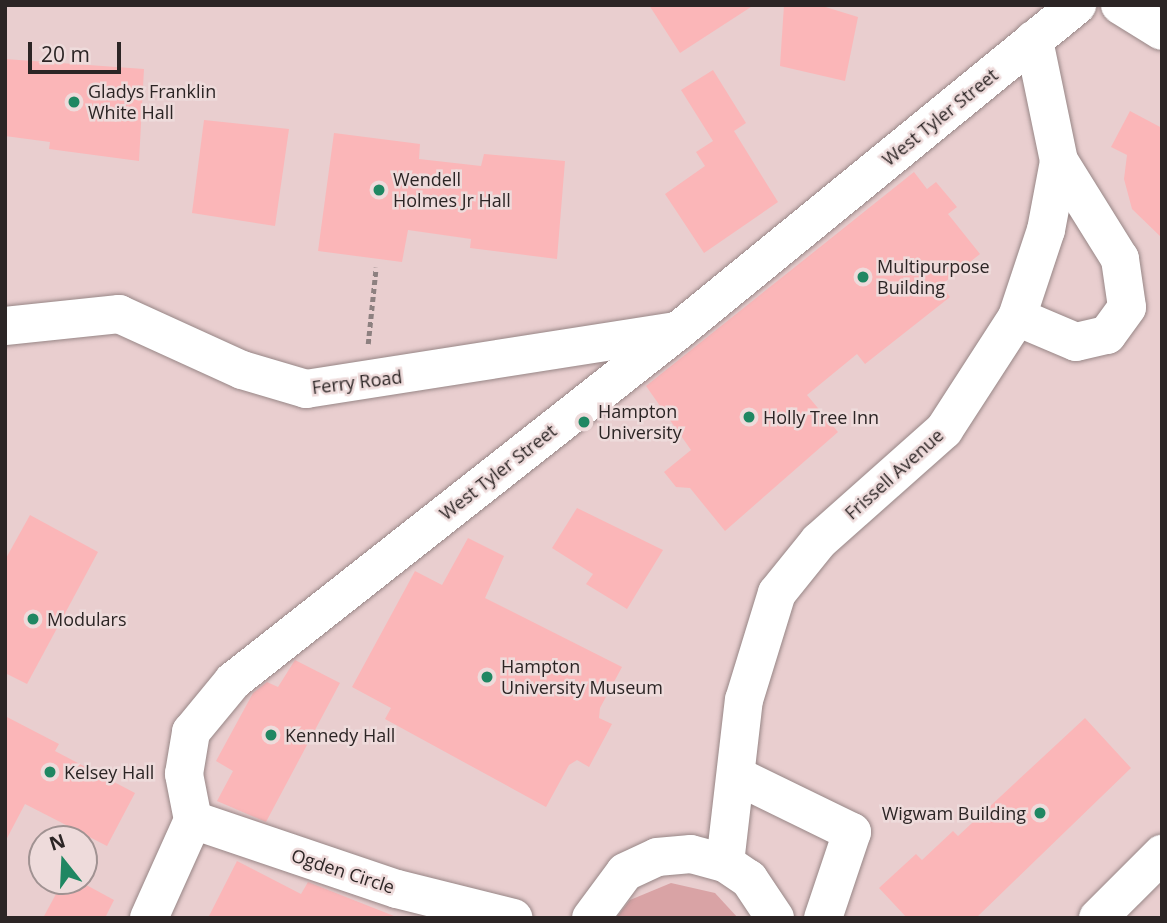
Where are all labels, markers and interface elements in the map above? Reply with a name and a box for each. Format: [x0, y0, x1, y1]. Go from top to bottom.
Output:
scale bar [32, 28, 124, 72]
text: 20 m [41, 40, 90, 68]
street label: West Tyler Street [878, 64, 1002, 170]
place label: Gladys Franklin White Hall [88, 81, 216, 124]
marker: Gladys Franklin White Hall [66, 94, 82, 110]
place label: Wendell Holmes Jr Hall [393, 169, 511, 212]
marker: Wendell Holmes Jr Hall [371, 182, 387, 198]
place label: Multipurpose Building [877, 256, 990, 298]
marker: Multipurpose Building [855, 269, 871, 285]
street label: Ferry Road [311, 366, 403, 398]
place label: Hampton University [598, 401, 682, 444]
place label: Holly Tree Inn [763, 406, 879, 428]
marker: Holly Tree Inn [741, 409, 757, 425]
marker: Hampton University [576, 414, 592, 430]
street label: West Tyler Street [435, 420, 561, 524]
street label: Frissell Avenue [840, 424, 948, 524]
place label: Modulars [47, 608, 127, 630]
marker: Modulars [25, 611, 41, 627]
place label: Hampton University Museum [501, 656, 663, 698]
marker: Hampton University Museum [479, 669, 495, 685]
place label: Kennedy Hall [285, 724, 395, 746]
marker: Kennedy Hall [263, 727, 279, 743]
place label: Kelsey Hall [64, 761, 154, 783]
marker: Kelsey Hall [42, 764, 58, 780]
place label: Wigwam Building [882, 802, 1026, 824]
marker: Wigwam Building [1032, 805, 1048, 821]
north arrow [28, 825, 98, 895]
text: N [46, 827, 68, 857]
street label: Ogden Circle [289, 844, 397, 898]

